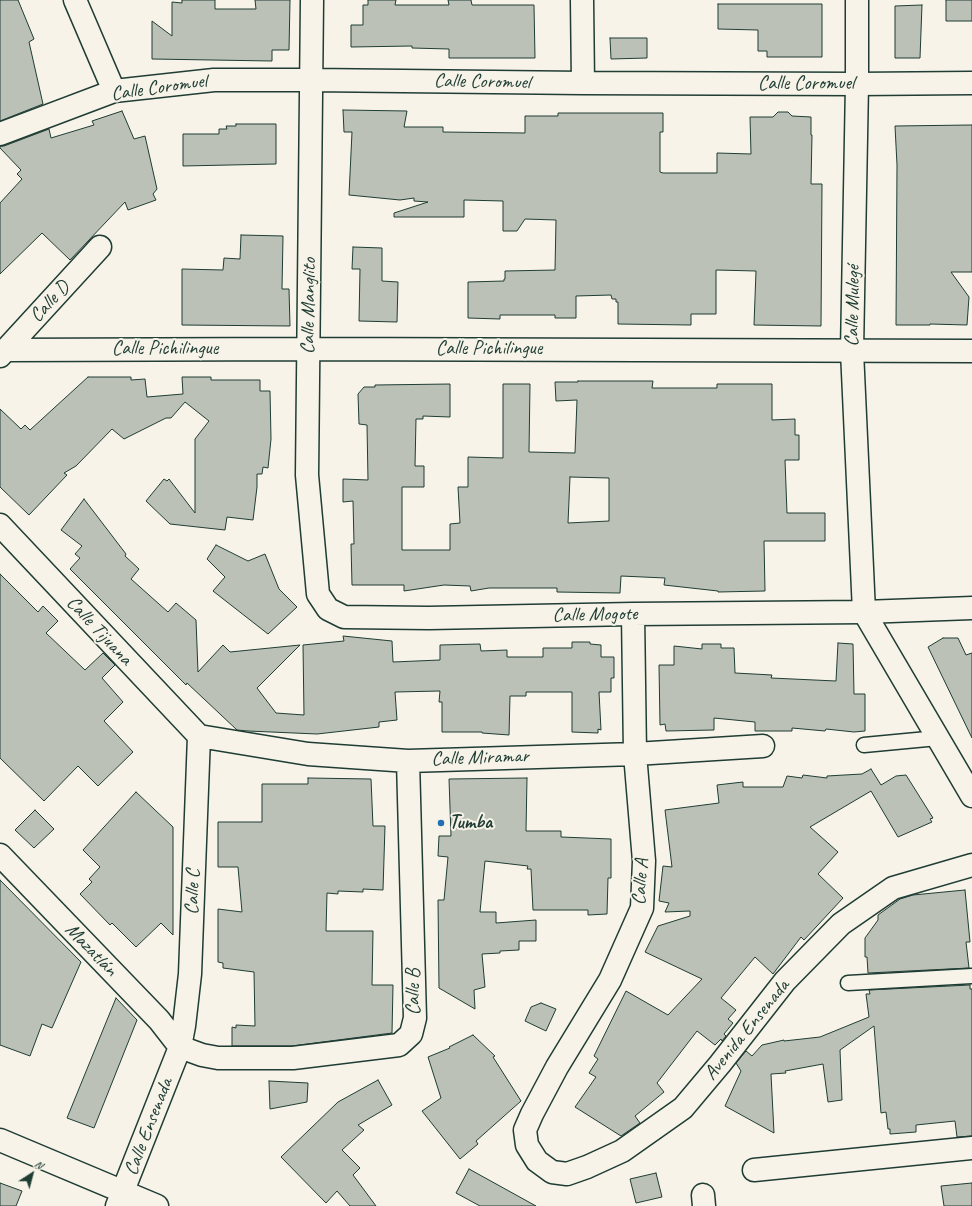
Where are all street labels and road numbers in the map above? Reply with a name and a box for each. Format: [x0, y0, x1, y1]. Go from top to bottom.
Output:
street label: Calle Coromuel [110, 69, 208, 107]
street label: Calle Coromuel [434, 69, 530, 95]
street label: Calle Coromuel [758, 72, 854, 96]
street label: Calle Manglito [296, 258, 322, 354]
street label: Calle Mulegé [840, 265, 866, 347]
street label: Calle D [25, 276, 75, 328]
street label: Calle Pichilingue [112, 337, 218, 361]
street label: Calle Pichilingue [436, 337, 542, 361]
street label: Calle Tijuana [61, 591, 137, 671]
street label: Calle Mogote [552, 602, 638, 628]
street label: Calle Miramar [431, 744, 529, 772]
street label: Calle A [627, 858, 655, 906]
street label: Calle C [180, 869, 206, 915]
street label: Mazatlán [60, 918, 122, 982]
street label: Calle B [402, 969, 426, 1015]
street label: Avenida Ensenada [699, 975, 795, 1085]
street label: Calle Ensenada [119, 1075, 179, 1179]

